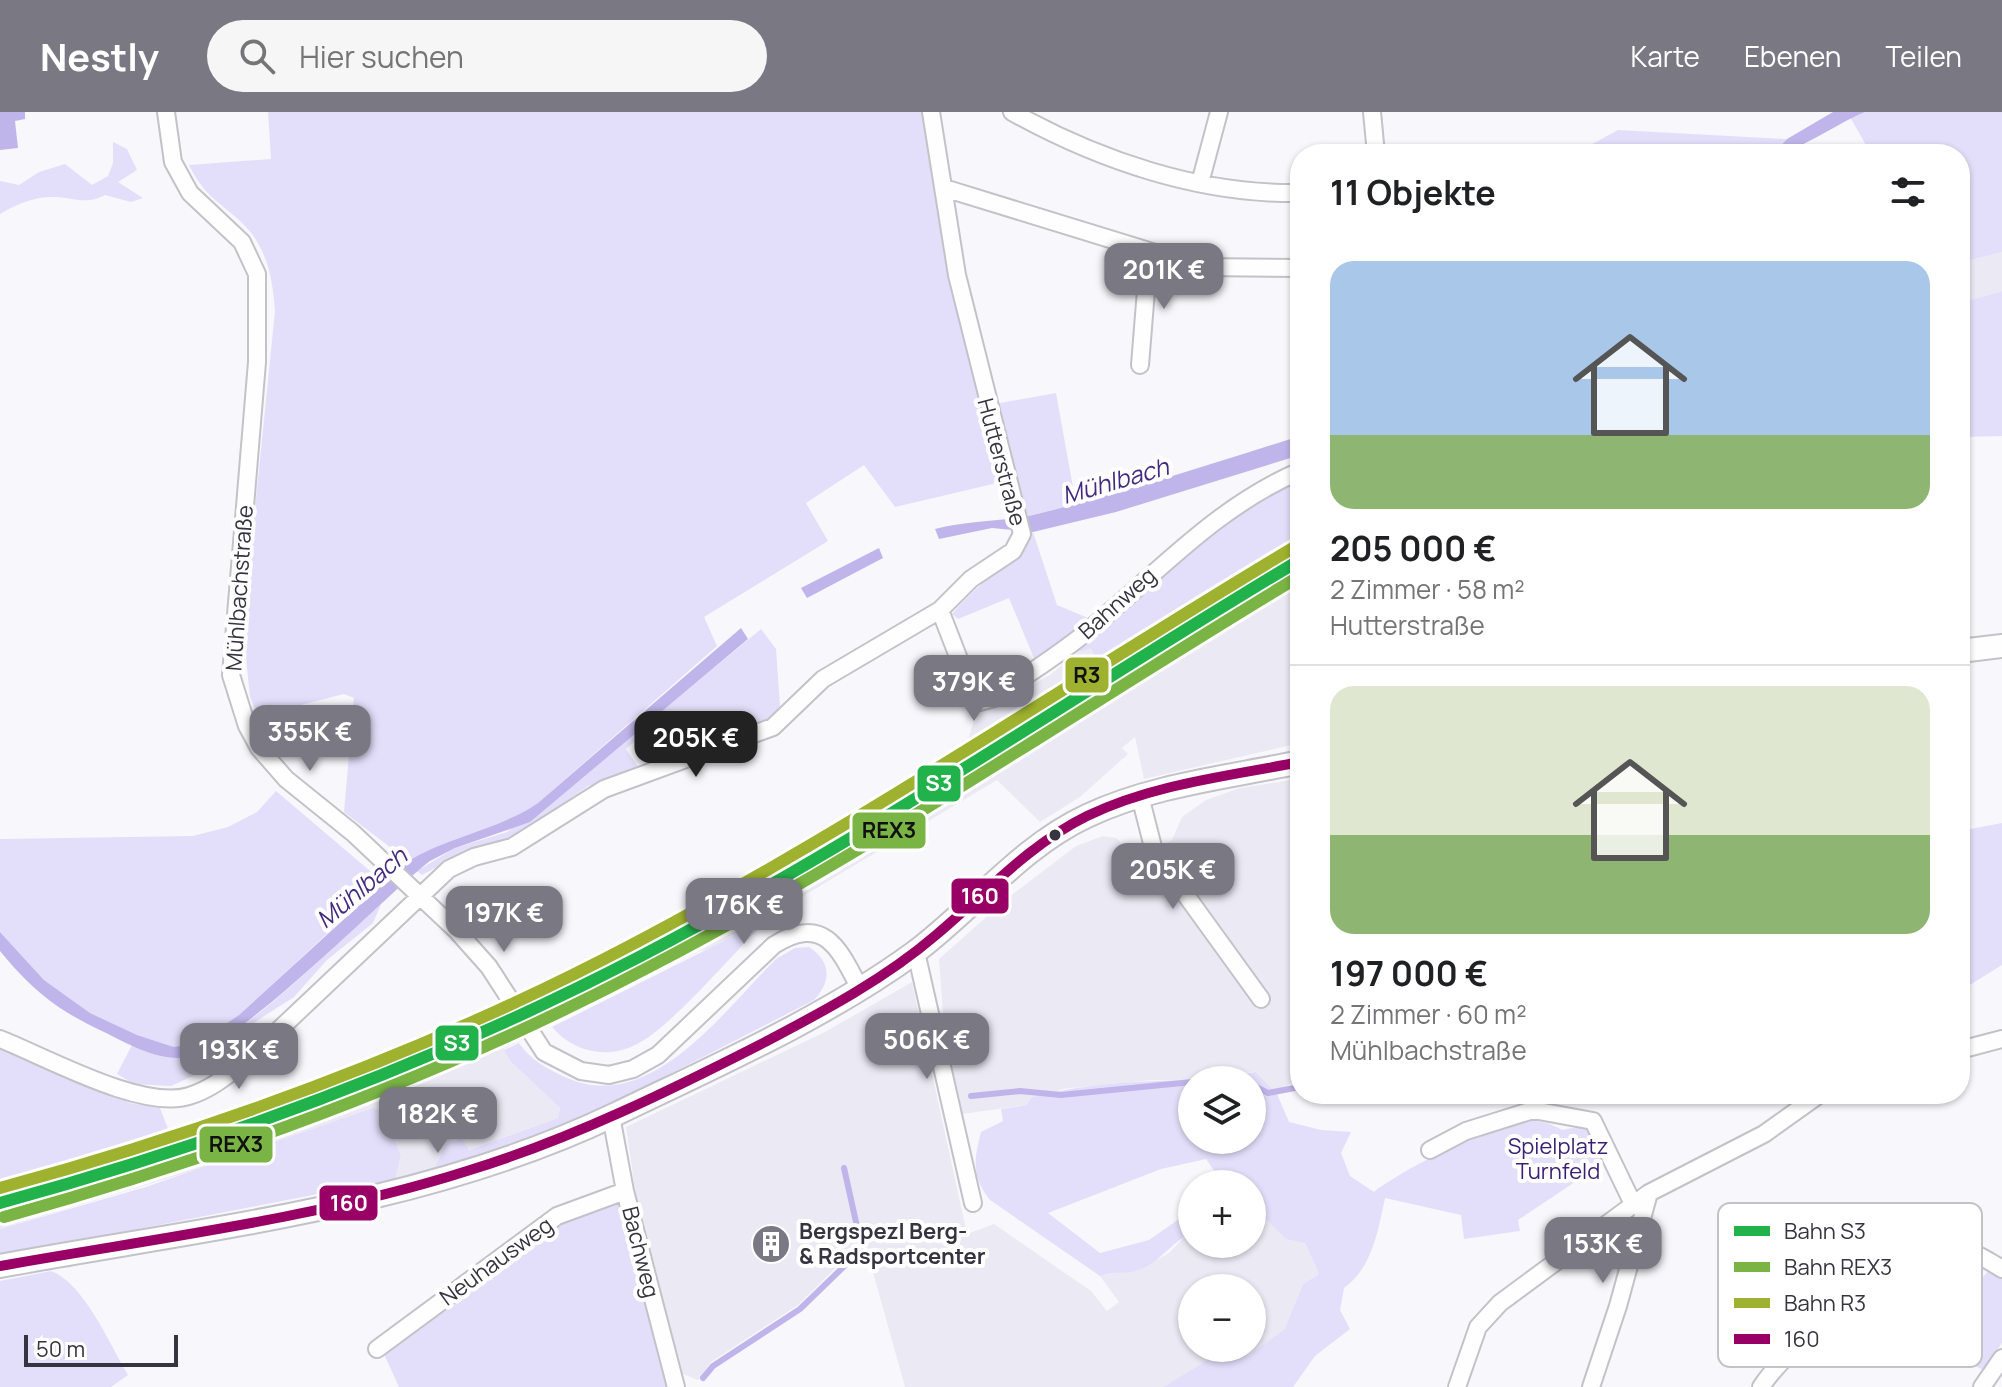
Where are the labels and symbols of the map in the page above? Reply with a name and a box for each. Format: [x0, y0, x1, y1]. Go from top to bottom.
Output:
pin: 201K € [1099, 243, 1229, 311]
street label: Hutterstraße [971, 395, 1033, 529]
water label: Mühlbach [1058, 449, 1173, 511]
street label: Mühlbachstraße [218, 504, 260, 672]
street label: Bahnweg [1072, 560, 1162, 646]
pin: 379K € [909, 655, 1039, 723]
line badge: R3 [1064, 656, 1110, 694]
text: R3 [1073, 660, 1101, 690]
pin: 355K € [245, 705, 375, 773]
pin: 205K € [631, 711, 761, 779]
line badge: S3 [916, 764, 962, 803]
text: S3 [925, 768, 953, 798]
line badge: REX3 [851, 811, 927, 850]
text: REX3 [862, 815, 916, 845]
unlabelled marker [1047, 827, 1063, 843]
water label: Mühlbach [309, 839, 414, 935]
pin: 205K € [1108, 843, 1238, 911]
line badge: 160 [950, 877, 1010, 915]
pin: 176K € [679, 878, 809, 946]
text: 160 [961, 881, 999, 911]
pin: 197K € [439, 886, 569, 954]
pin: 506K € [862, 1013, 992, 1081]
pin: 193K € [174, 1023, 304, 1091]
line badge: S3 [434, 1024, 480, 1062]
text: S3 [443, 1028, 471, 1058]
pin: 182K € [373, 1087, 503, 1155]
line badge: REX3 [198, 1125, 274, 1164]
text: REX3 [209, 1129, 263, 1159]
park label: Spielplatz Turnfeld [1508, 1131, 1608, 1186]
line badge: 160 [318, 1184, 379, 1222]
text: 160 [330, 1188, 368, 1218]
street label: Bachweg [615, 1203, 667, 1301]
legend [1718, 1203, 1982, 1367]
street label: Neuhausweg [433, 1210, 559, 1312]
place label: Bergspezl Berg- & Radsportcenter [799, 1216, 986, 1271]
text: Bahn S3 [1784, 1216, 1866, 1246]
pin: 153K € [1538, 1217, 1668, 1285]
building icon: Bergspezl Berg- & Radsportcenter [750, 1223, 792, 1265]
text: Bahn REX3 [1784, 1252, 1892, 1282]
text: Bahn R3 [1784, 1288, 1866, 1318]
text: 160 [1784, 1324, 1820, 1354]
scale bar [24, 1331, 178, 1367]

